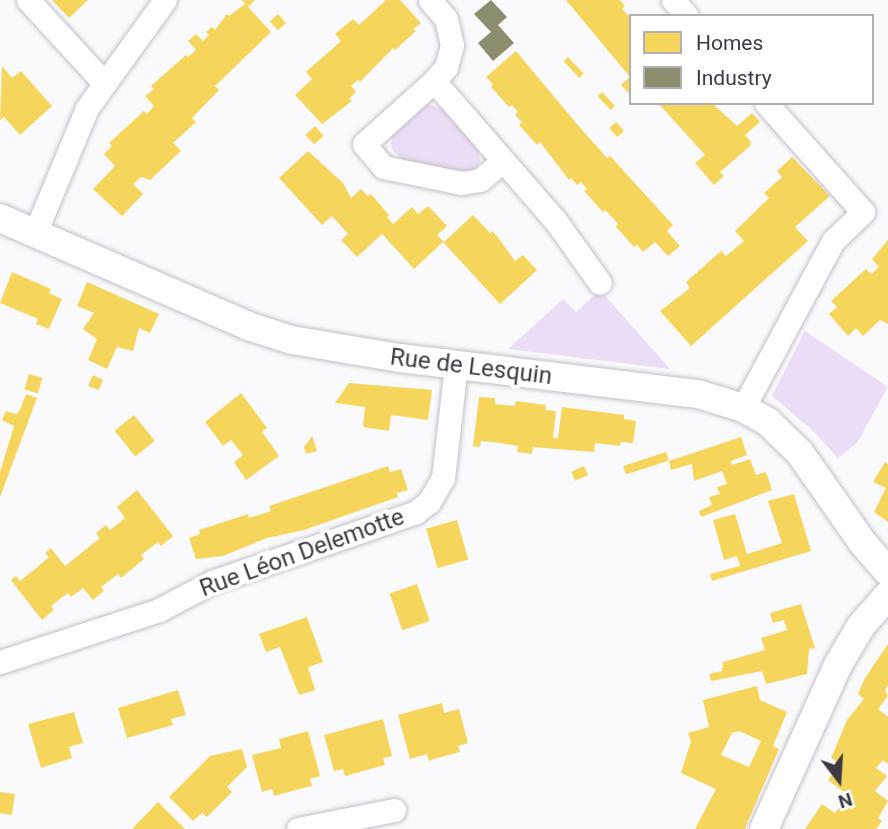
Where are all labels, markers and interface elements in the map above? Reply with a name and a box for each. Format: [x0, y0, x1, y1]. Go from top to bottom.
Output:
legend [629, 14, 874, 105]
text: Homes [696, 31, 763, 55]
text: Industry [696, 66, 772, 90]
street label: Rue de Lesquin [388, 343, 554, 391]
street label: Rue Léon Delemotte [196, 503, 408, 603]
north arrow [804, 745, 874, 815]
text: N [836, 788, 855, 814]

